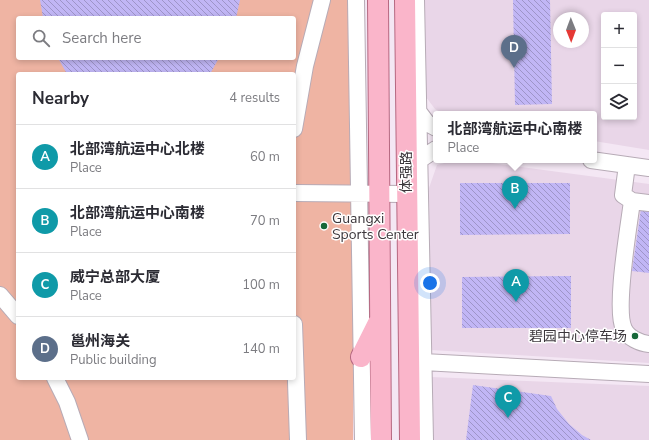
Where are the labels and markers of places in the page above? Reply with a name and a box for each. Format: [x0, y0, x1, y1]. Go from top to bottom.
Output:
pin: D [501, 35, 527, 68]
pin: B [502, 176, 528, 209]
place label: Guangxi Sports Center [332, 209, 419, 244]
marker: Guangxi Sports Center [319, 221, 329, 231]
pin: A [503, 269, 529, 302]
place label: 碧园中心停车场 [529, 327, 627, 346]
marker: 碧园中心停车场 [630, 331, 640, 341]
pin: C [495, 385, 521, 418]

